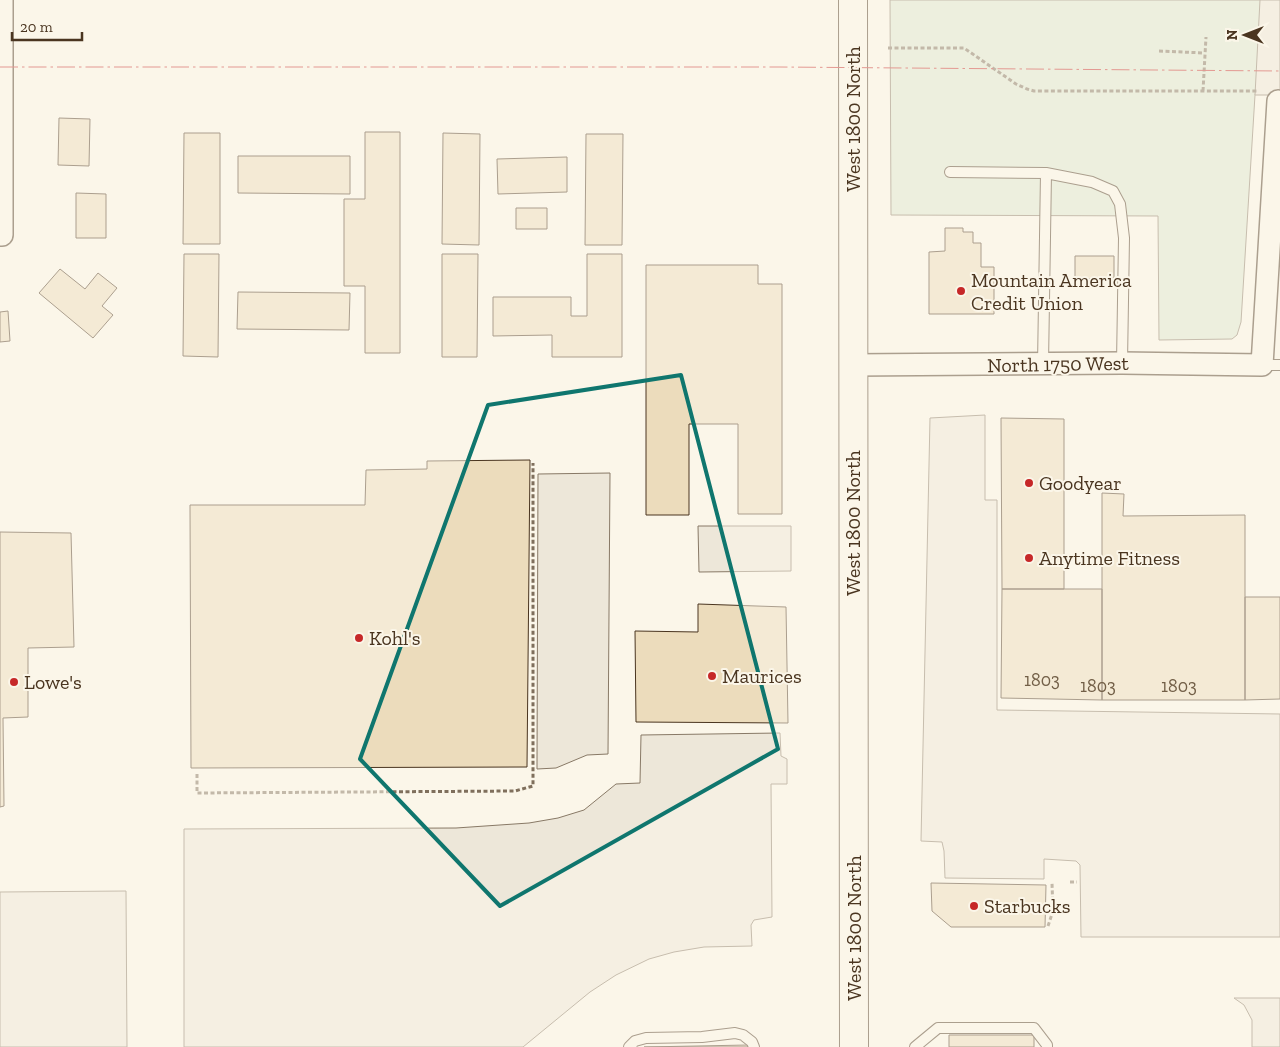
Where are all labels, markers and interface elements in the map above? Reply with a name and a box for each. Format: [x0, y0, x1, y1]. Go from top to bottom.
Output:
scale bar [12, 10, 82, 42]
north arrow [1220, 10, 1270, 60]
text: 20 m [20, 18, 53, 36]
text: N [1224, 29, 1241, 40]
street label: West 1800 North [841, 45, 865, 192]
place label: Mountain America Credit Union [971, 268, 1132, 315]
marker: Mountain America Credit Union [955, 285, 967, 297]
street label: North 1750 West [987, 351, 1130, 377]
street label: West 1800 North [841, 449, 865, 596]
place label: Goodyear [1039, 471, 1122, 495]
marker: Goodyear [1023, 477, 1035, 489]
place label: Anytime Fitness [1039, 546, 1180, 570]
marker: Anytime Fitness [1023, 552, 1035, 564]
place label: Kohl's [369, 626, 421, 650]
marker: Kohl's [353, 632, 365, 644]
place label: Maurices [722, 664, 802, 688]
house number: 1803 [1024, 669, 1060, 691]
place label: Lowe's [24, 670, 82, 694]
marker: Maurices [706, 670, 718, 682]
house number: 1803 [1080, 675, 1116, 697]
house number: 1803 [1161, 675, 1197, 697]
marker: Lowe's [8, 676, 20, 688]
street label: West 1800 North [842, 854, 866, 1001]
place label: Starbucks [984, 894, 1070, 918]
marker: Starbucks [968, 900, 980, 912]

